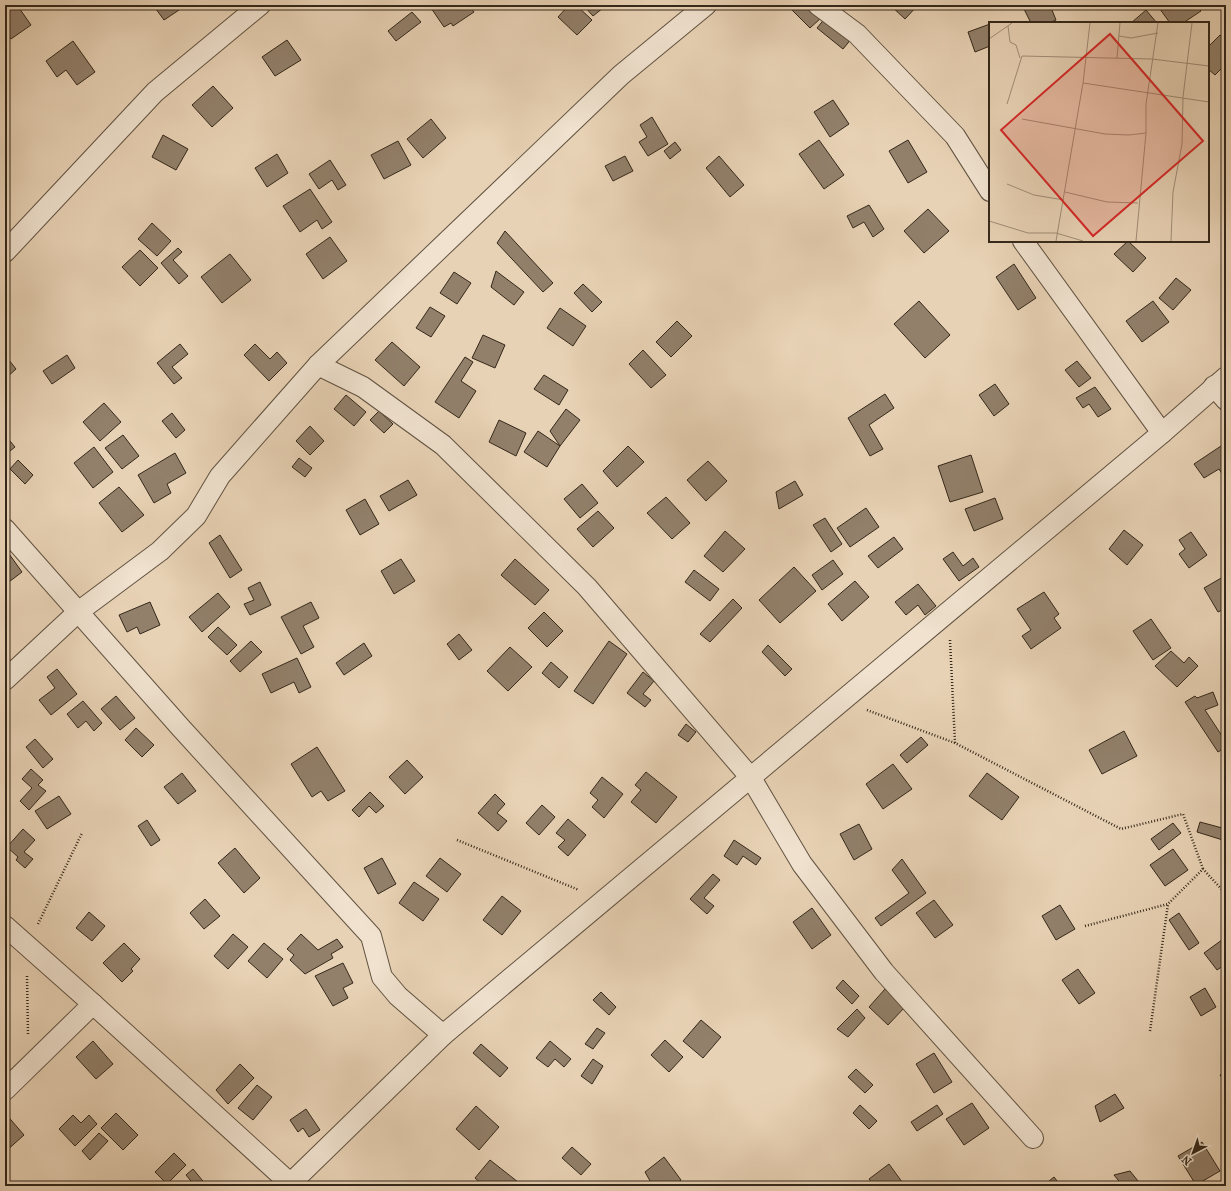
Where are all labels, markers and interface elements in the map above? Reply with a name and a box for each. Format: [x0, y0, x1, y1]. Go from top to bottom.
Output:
inset map [989, 22, 1209, 242]
north arrow [1173, 1133, 1213, 1173]
text: N [1179, 1152, 1194, 1168]

